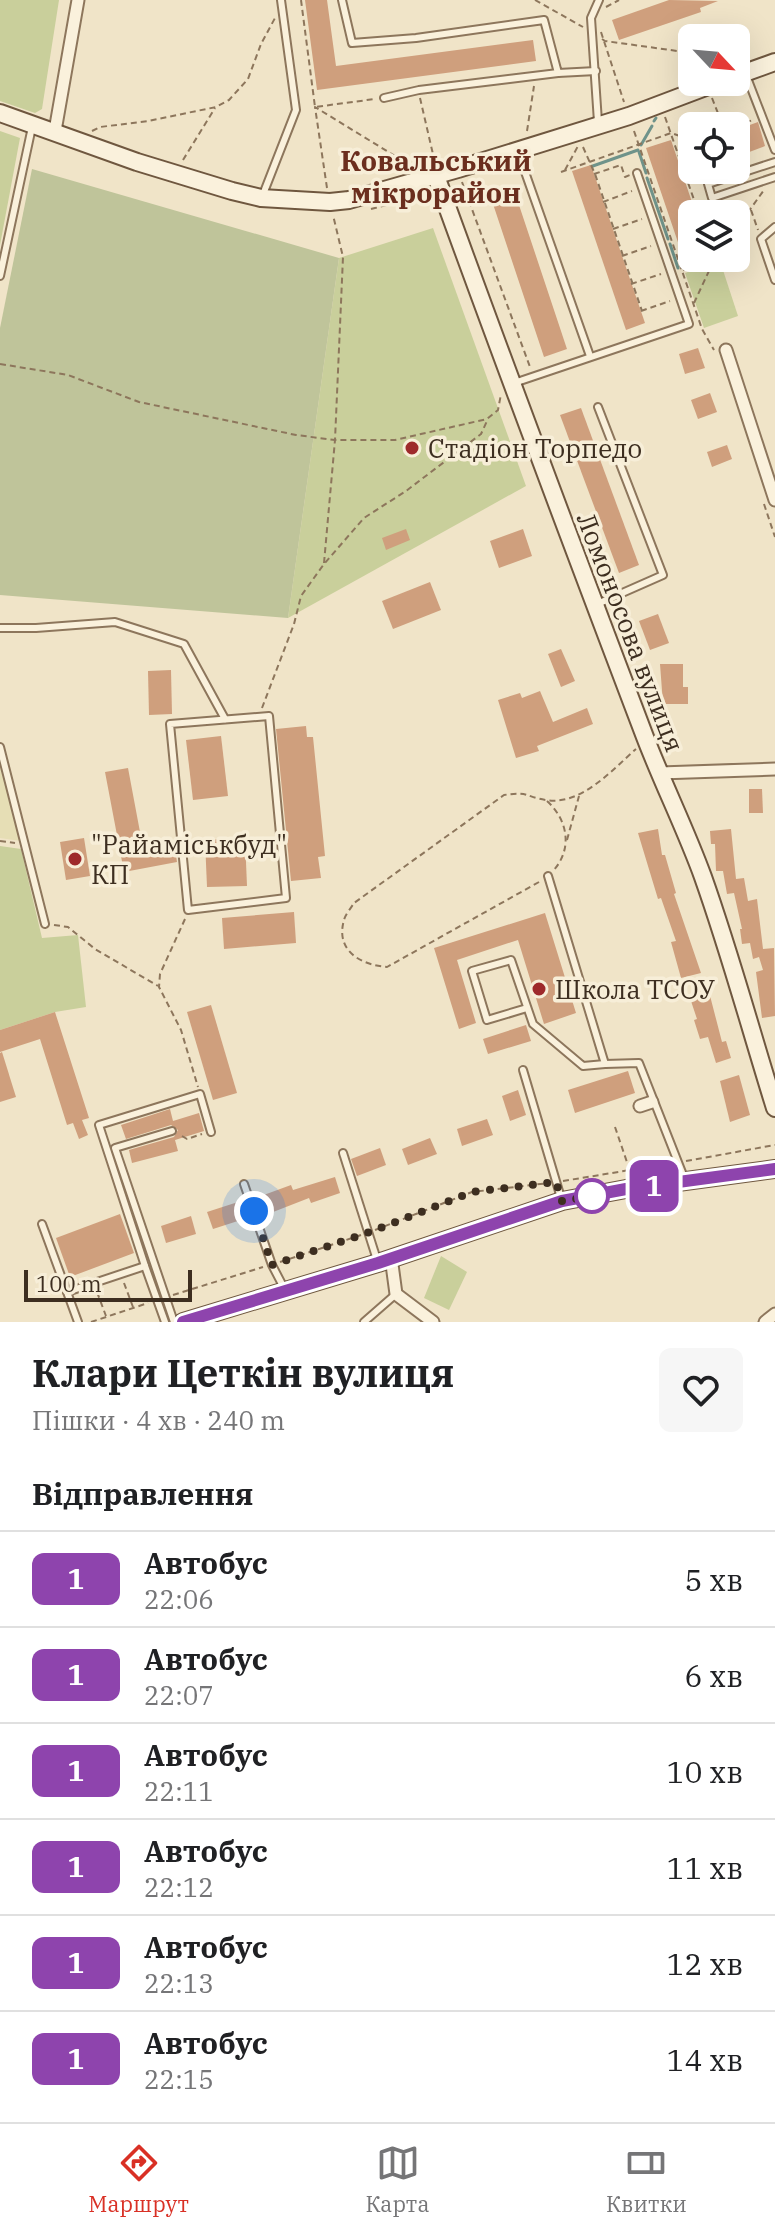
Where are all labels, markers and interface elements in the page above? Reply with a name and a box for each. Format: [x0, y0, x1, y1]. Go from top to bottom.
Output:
north arrow [678, 24, 750, 96]
map controls [678, 24, 750, 272]
button: locate [678, 112, 750, 184]
district label: Ковальський мікрорайон [340, 142, 532, 211]
button: layers [678, 200, 750, 272]
place label: Стадіон Торпедо [428, 431, 642, 465]
marker: Стадіон Торпедо [403, 439, 421, 457]
street label: Ломоносова вулиця [570, 508, 692, 756]
place label: "Райаміськбуд" КП [91, 827, 287, 891]
marker: "Райаміськбуд" КП [66, 850, 84, 868]
place label: Школа ТСОУ [555, 972, 715, 1006]
marker: Школа ТСОУ [530, 980, 548, 998]
line badge: 1 [628, 1160, 680, 1212]
text: 1 [646, 1167, 662, 1204]
unlabelled marker [575, 1179, 609, 1213]
your location [234, 1191, 274, 1231]
scale bar [24, 1266, 192, 1302]
text: 100 m [36, 1269, 102, 1298]
text: Клари Цеткін вулиця [32, 1348, 454, 1397]
button: heart [659, 1348, 743, 1432]
text: Пішки · 4 хв · 240 m [32, 1403, 285, 1437]
text: Відправлення [32, 1474, 253, 1513]
text: Автобус [144, 1543, 268, 1582]
text: 1 [68, 1560, 84, 1597]
text: 5 хв [684, 1560, 743, 1599]
text: 22:06 [144, 1582, 214, 1616]
text: Автобус [144, 1639, 268, 1678]
text: 1 [68, 1656, 84, 1693]
text: 6 хв [684, 1656, 743, 1695]
text: 22:07 [144, 1678, 214, 1712]
text: Автобус [144, 1735, 268, 1774]
text: 1 [68, 1752, 84, 1789]
text: 10 хв [666, 1752, 743, 1791]
text: 22:11 [144, 1774, 214, 1808]
text: Автобус [144, 1831, 268, 1870]
text: 1 [68, 1848, 84, 1885]
text: 11 хв [666, 1848, 743, 1887]
text: 22:12 [144, 1870, 214, 1904]
text: Автобус [144, 1927, 268, 1966]
text: 1 [68, 1944, 84, 1981]
text: 12 хв [666, 1944, 743, 1983]
text: 22:13 [144, 1966, 214, 2000]
text: Автобус [144, 2023, 268, 2062]
text: 1 [68, 2040, 84, 2077]
text: 14 хв [666, 2040, 743, 2079]
text: 22:15 [144, 2062, 214, 2096]
tab: Маршрут [88, 2141, 189, 2218]
tab: Карта [366, 2141, 429, 2218]
tab: Квитки [606, 2141, 687, 2218]

